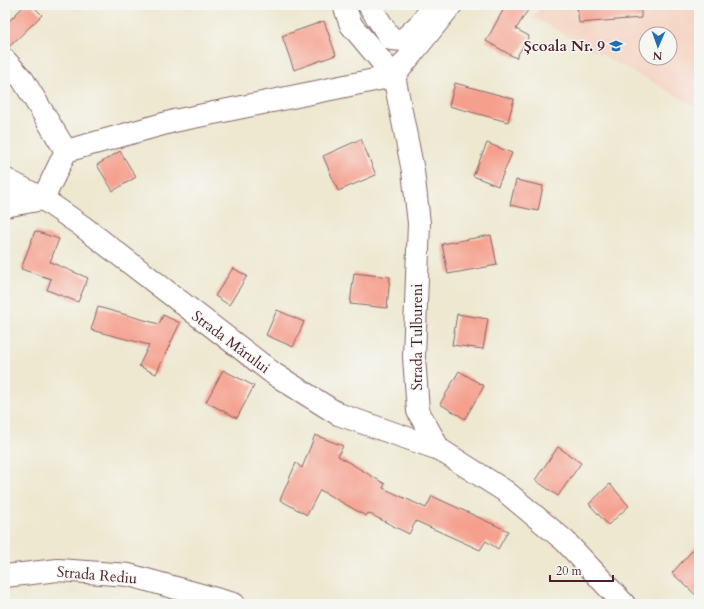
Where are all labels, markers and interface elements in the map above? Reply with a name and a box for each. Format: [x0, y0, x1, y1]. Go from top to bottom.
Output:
north arrow [638, 26, 678, 66]
place label: Școala Nr. 9 [524, 36, 605, 56]
school or university icon: Școala Nr. 9 [608, 38, 624, 54]
text: N [652, 48, 663, 63]
street label: Strada Tulbureni [407, 283, 427, 391]
street label: Strada Mărului [188, 306, 274, 378]
scale bar [550, 557, 613, 583]
street label: Strada Rediu [56, 562, 138, 588]
text: 20 m [556, 563, 583, 579]

